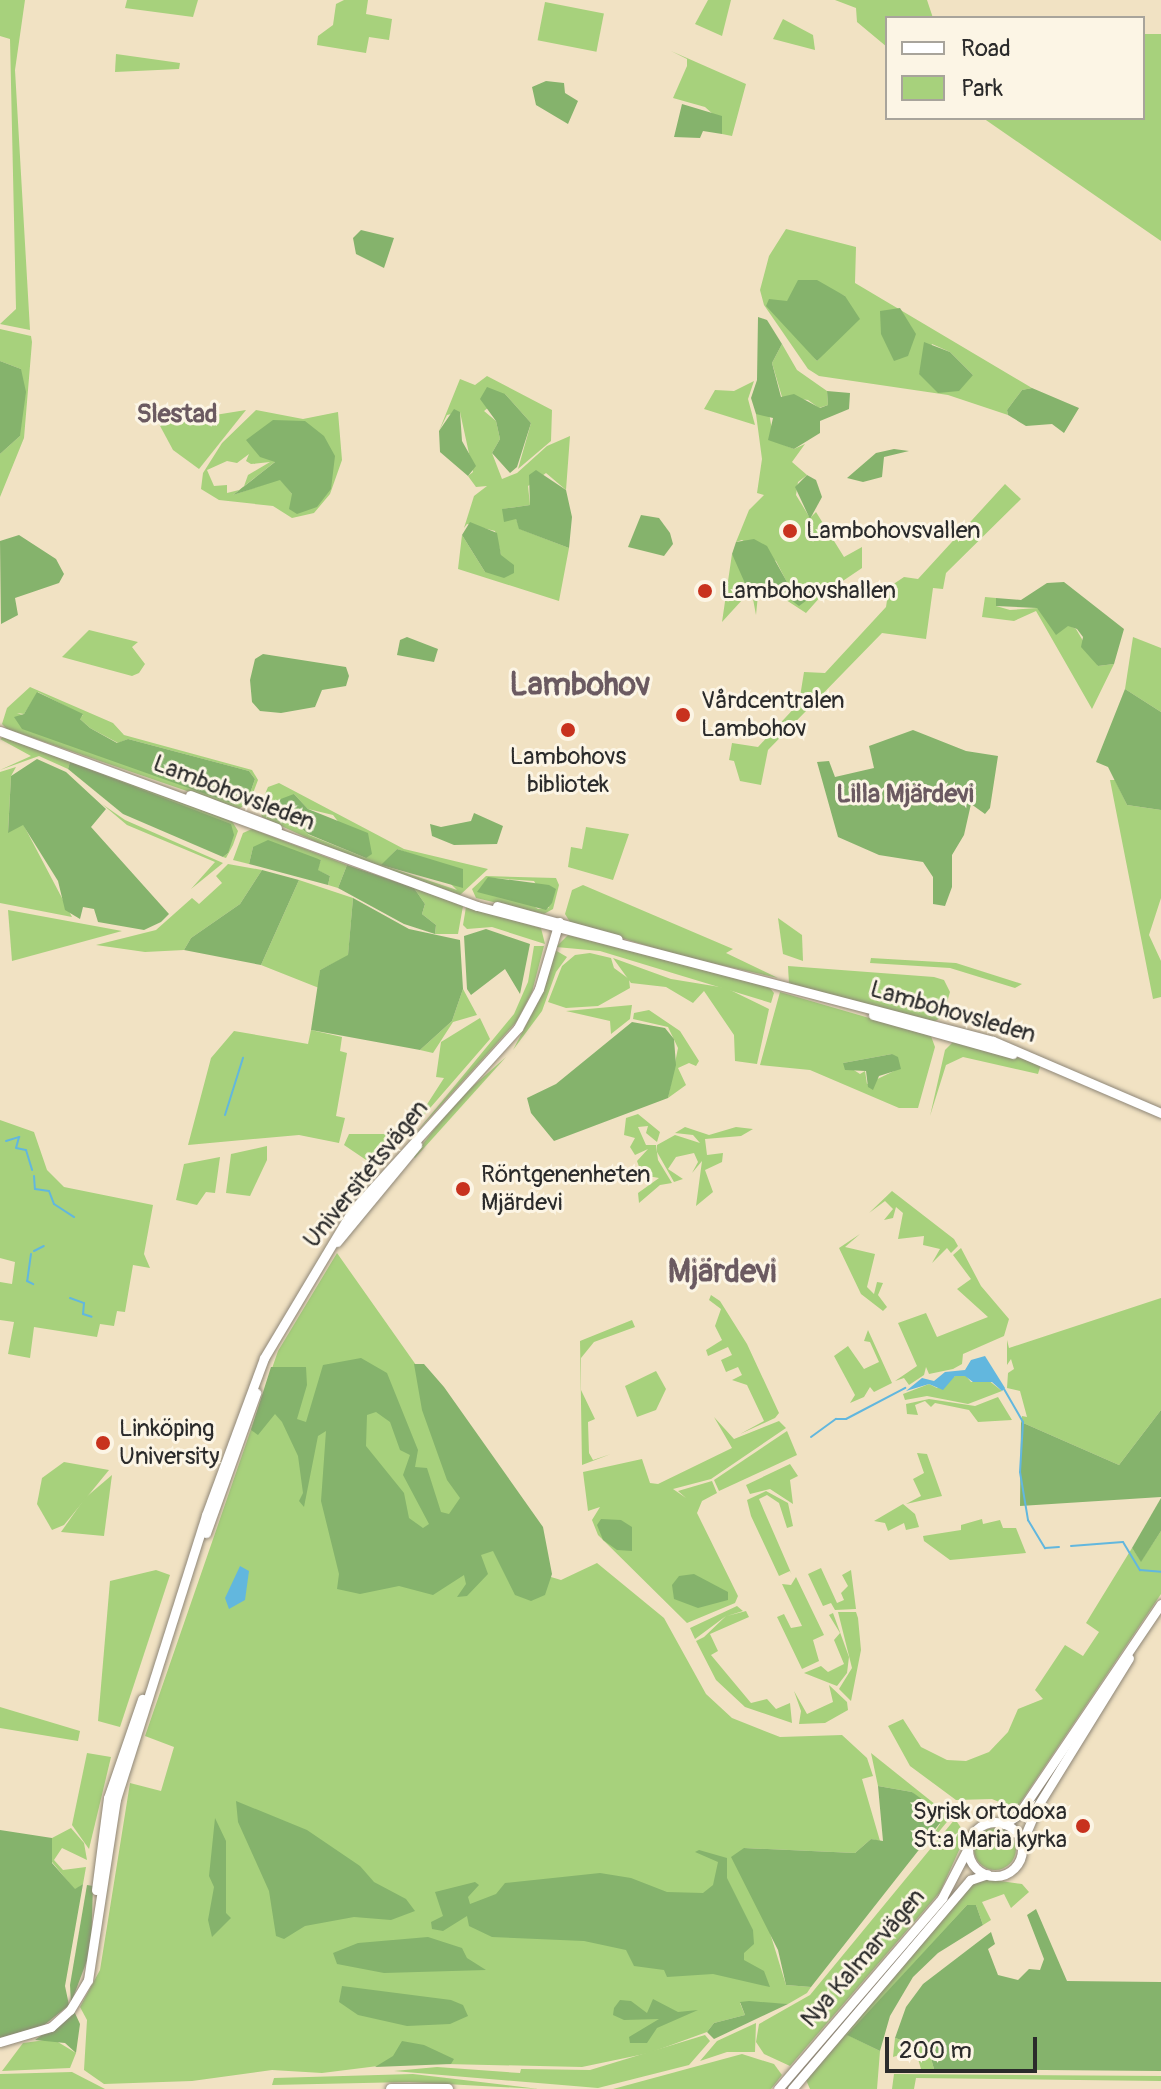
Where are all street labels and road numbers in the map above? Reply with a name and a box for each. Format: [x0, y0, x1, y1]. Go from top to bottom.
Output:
street label: Lambohovsleden [149, 749, 319, 837]
street label: Lambohovsleden [867, 975, 1039, 1049]
street label: Universitetsvägen [298, 1094, 434, 1254]
street label: Nya Kalmarvägen [795, 1883, 931, 2033]

